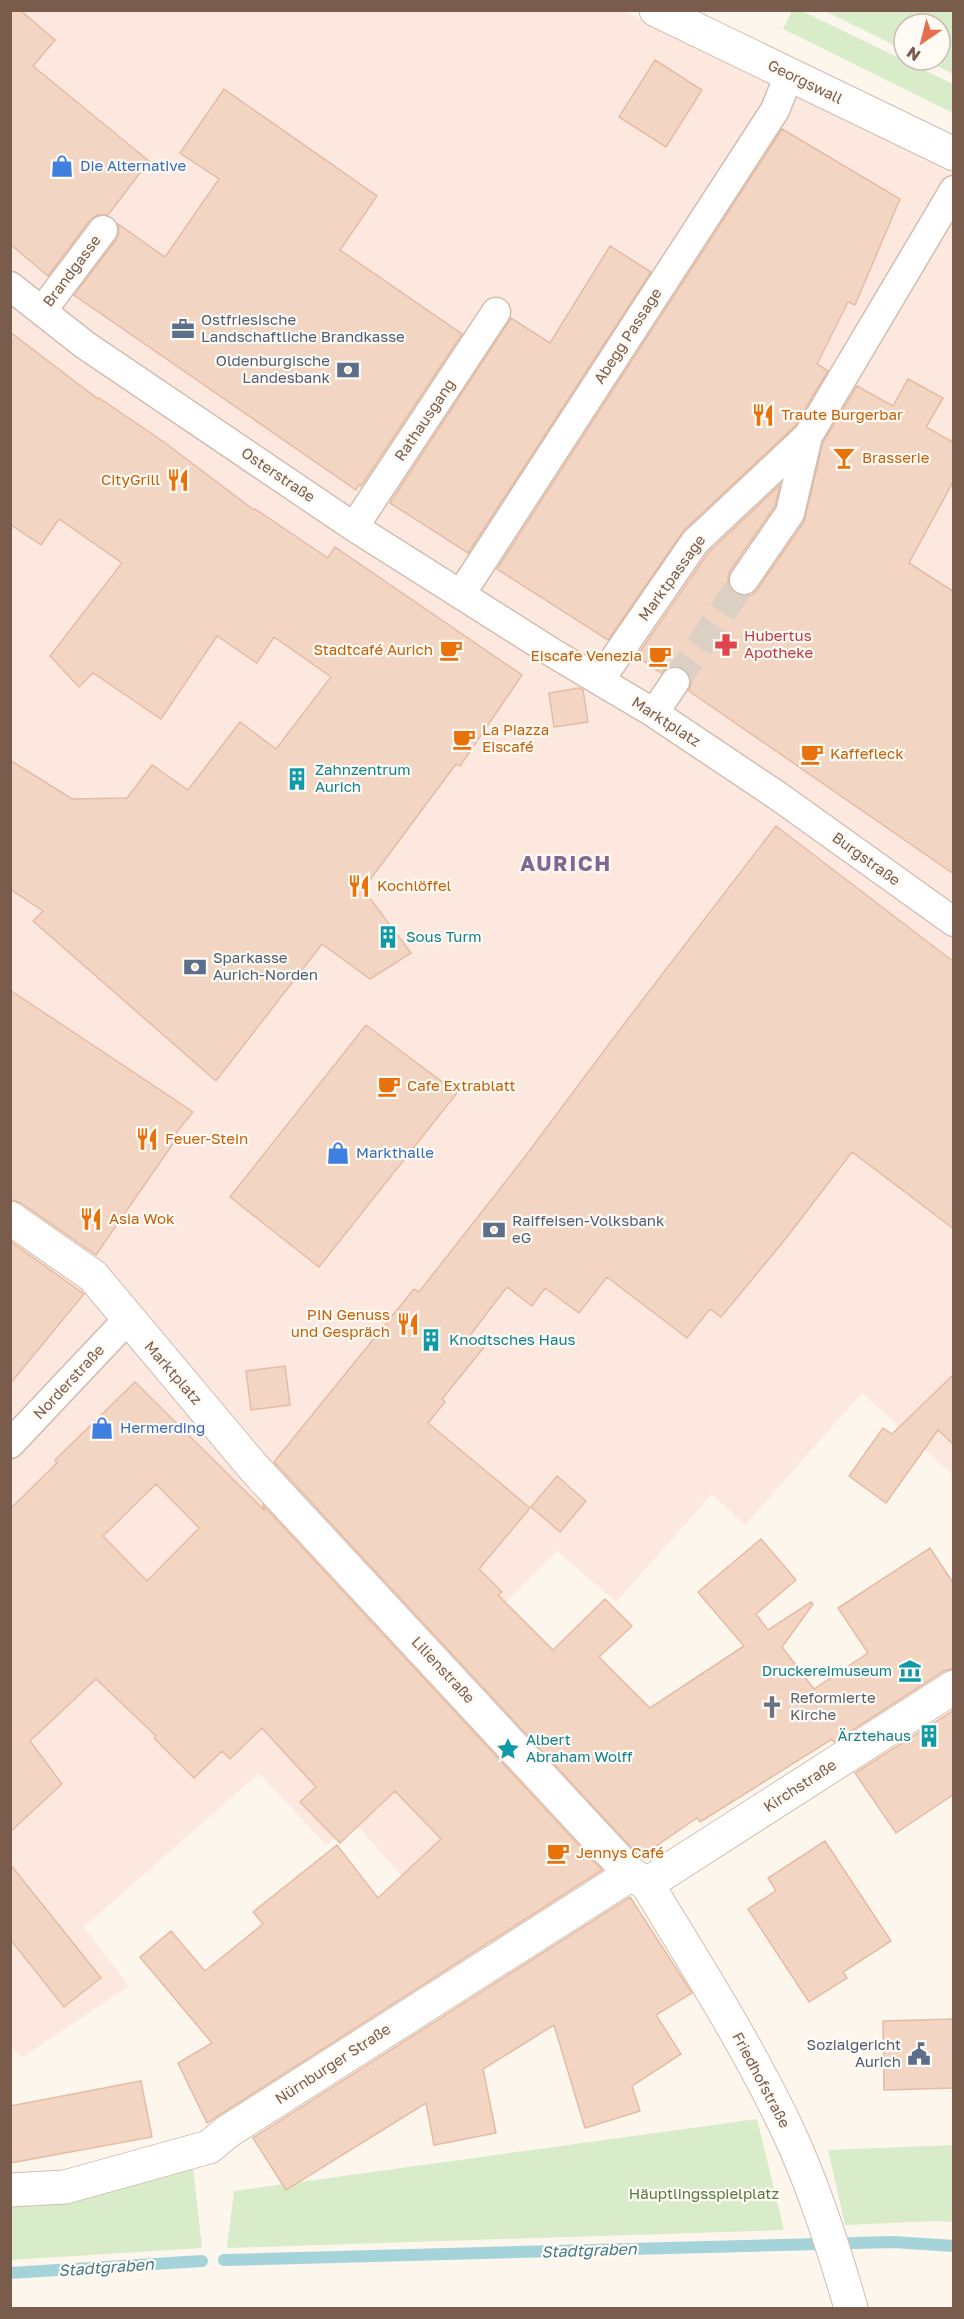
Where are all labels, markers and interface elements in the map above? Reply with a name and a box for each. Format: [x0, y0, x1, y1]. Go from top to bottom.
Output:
north arrow [892, 12, 952, 72]
text: N [903, 43, 924, 66]
street label: Georgswall [765, 55, 846, 107]
shop icon: Die Alternative [49, 153, 75, 179]
place label: Die Alternative [80, 156, 186, 174]
street label: Brandgasse [38, 231, 104, 310]
street label: Abegg Passage [589, 284, 665, 387]
place label: Ostfriesische Landschaftliche Brandkasse [201, 310, 405, 345]
office icon: Ostfriesische Landschaftliche Brandkasse [170, 316, 196, 342]
place label: Oldenburgische Landesbank [216, 351, 331, 386]
bank icon: Oldenburgische Landesbank [335, 357, 361, 383]
street label: Rathausgang [390, 375, 458, 464]
restaurant icon: Traute Burgerbar [750, 402, 776, 428]
place label: Traute Burgerbar [781, 405, 903, 423]
street label: Osterstraße [238, 443, 319, 506]
bar icon: Brasserie [831, 445, 857, 471]
place label: Brasserie [862, 448, 930, 466]
restaurant icon: CityGrill [165, 467, 191, 493]
place label: CityGrill [101, 470, 160, 488]
street label: Marktpassage [634, 531, 709, 624]
place label: Hubertus Apotheke [744, 626, 813, 661]
pharmacy icon: Hubertus Apotheke [713, 632, 739, 658]
cafe icon: Stadtcafé Aurich [438, 637, 464, 663]
place label: Stadtcafé Aurich [313, 640, 433, 658]
cafe icon: Eiscafe Venezia [647, 643, 673, 669]
place label: Eiscafe Venezia [531, 646, 642, 664]
street label: Marktplatz [629, 692, 705, 750]
place label: La Piazza Eiscafé [482, 720, 549, 755]
cafe icon: La Piazza Eiscafé [451, 726, 477, 752]
cafe icon: Kaffefleck [799, 741, 825, 767]
place label: Kaffefleck [830, 744, 904, 762]
place label: Zahnzentrum Aurich [315, 760, 411, 795]
building icon: Zahnzentrum Aurich [284, 766, 310, 792]
street label: Burgstraße [829, 828, 904, 889]
district label: AURICH [520, 850, 612, 876]
restaurant icon: Kochlöffel [346, 873, 372, 899]
place label: Kochlöffel [377, 876, 452, 894]
building icon: Sous Turm [375, 924, 401, 950]
place label: Sous Turm [406, 927, 482, 945]
place label: Sparkasse Aurich-Norden [213, 948, 318, 983]
bank icon: Sparkasse Aurich-Norden [182, 954, 208, 980]
cafe icon: Cafe Extrablatt [376, 1073, 402, 1099]
place label: Cafe Extrablatt [407, 1076, 516, 1094]
restaurant icon: Feuer-Stein [134, 1126, 160, 1152]
place label: Feuer-Stein [165, 1129, 248, 1147]
shop icon: Markthalle [325, 1140, 351, 1166]
place label: Markthalle [356, 1143, 434, 1161]
restaurant icon: Asia Wok [78, 1206, 104, 1232]
place label: Asia Wok [109, 1209, 175, 1227]
place label: Raiffeisen-Volksbank eG [512, 1211, 665, 1246]
bank icon: Raiffeisen-Volksbank eG [481, 1217, 507, 1243]
place label: PIN Genuss und Gespräch [291, 1305, 390, 1340]
restaurant icon: PIN Genuss und Gespräch [395, 1311, 421, 1337]
building icon: Knodtsches Haus [418, 1327, 444, 1353]
place label: Knodtsches Haus [449, 1330, 576, 1348]
street label: Marktplatz [141, 1337, 206, 1408]
street label: Norderstraße [29, 1340, 108, 1422]
shop icon: Hermerding [89, 1415, 115, 1441]
place label: Hermerding [120, 1418, 205, 1436]
street label: Lilienstraße [408, 1632, 479, 1707]
museum icon: Druckereimuseum [897, 1658, 923, 1684]
place label: Druckereimuseum [762, 1661, 892, 1679]
place label: Reformierte Kirche [790, 1688, 876, 1723]
church icon: Reformierte Kirche [759, 1694, 785, 1720]
building icon: Ärztehaus [916, 1723, 942, 1749]
place label: Ärztehaus [838, 1726, 911, 1744]
place label: Albert Abraham Wolff [526, 1730, 633, 1765]
place icon: Albert Abraham Wolff [495, 1736, 521, 1762]
street label: Kirchstraße [760, 1755, 839, 1815]
cafe icon: Jennys Café [545, 1840, 571, 1866]
place label: Jennys Café [576, 1843, 664, 1861]
street label: Nürnburger Straße [271, 2019, 394, 2107]
street label: Friedhofstraße [729, 2029, 795, 2131]
place label: Sozialgericht Aurich [807, 2035, 901, 2070]
public building icon: Sozialgericht Aurich [906, 2041, 932, 2067]
park label: Häuptlingsspielplatz [629, 2184, 780, 2202]
water label: Stadtgraben [541, 2238, 638, 2262]
water label: Stadtgraben [58, 2254, 155, 2280]

